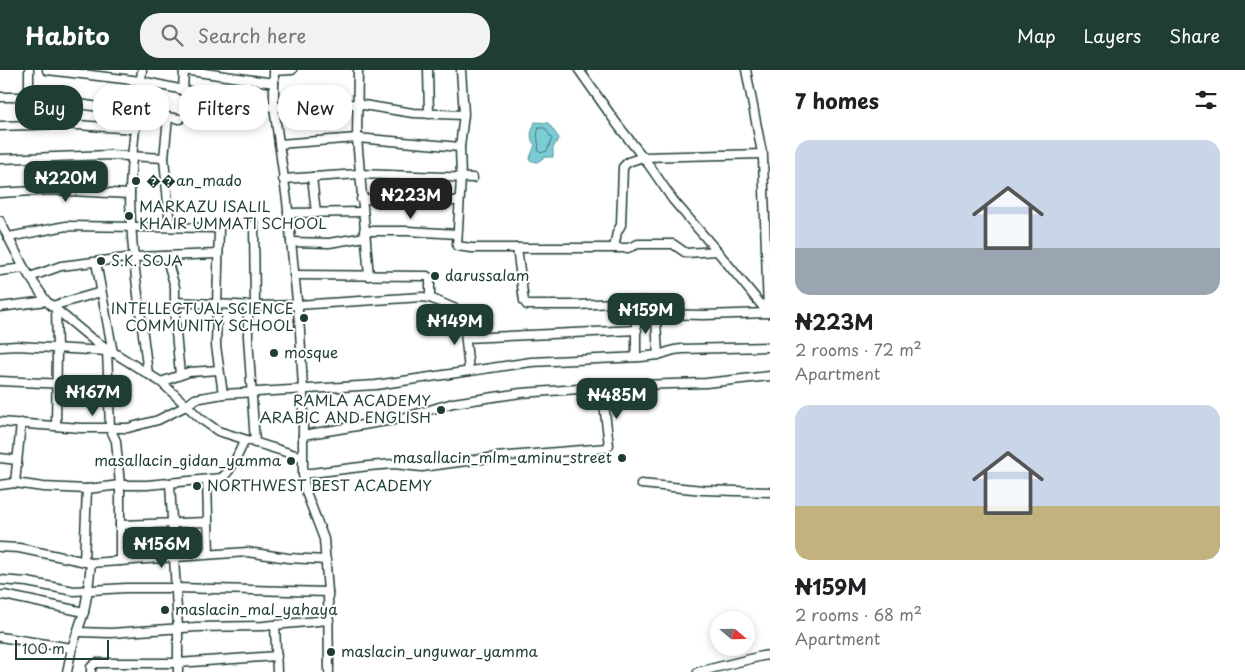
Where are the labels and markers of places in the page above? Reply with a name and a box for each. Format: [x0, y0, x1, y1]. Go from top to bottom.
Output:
pin: ₦220M [31, 160, 101, 203]
place label: ��an_mado [146, 168, 242, 191]
marker: ��an_mado [130, 175, 142, 187]
pin: ₦223M [376, 178, 446, 220]
place label: MARKAZU ISALIL KHAIR UMMATI SCHOOL [139, 194, 327, 234]
marker: MARKAZU ISALIL KHAIR UMMATI SCHOOL [123, 210, 135, 222]
place label: S.K. SOJA [111, 248, 183, 271]
marker: S.K. SOJA [95, 255, 107, 267]
place label: darussalam [445, 263, 529, 286]
marker: darussalam [429, 270, 441, 282]
pin: ₦159M [611, 292, 681, 335]
place label: INTELLECTUAL SCIENCE COMMUNITY SCHOOL [111, 296, 294, 336]
pin: ₦149M [420, 304, 490, 346]
marker: INTELLECTUAL SCIENCE COMMUNITY SCHOOL [298, 312, 310, 324]
place label: mosque [284, 340, 338, 363]
marker: mosque [268, 347, 280, 359]
pin: ₦167M [58, 374, 128, 417]
pin: ₦485M [582, 378, 652, 420]
place label: RAMLA ACADEMY ARABIC AND ENGLISH [259, 388, 431, 428]
marker: RAMLA ACADEMY ARABIC AND ENGLISH [435, 404, 447, 416]
place label: masallacin_mlm_aminu_street [393, 445, 612, 468]
place label: masallacin_gidan_yamma [94, 448, 282, 471]
marker: masallacin_mlm_aminu_street [616, 452, 628, 464]
marker: masallacin_gidan_yamma [285, 455, 297, 467]
place label: NORTHWEST BEST ACADEMY [207, 473, 432, 496]
marker: NORTHWEST BEST ACADEMY [191, 480, 203, 492]
pin: ₦156M [127, 526, 197, 569]
place label: maslacin_mal_yahaya [175, 597, 338, 620]
marker: maslacin_mal_yahaya [159, 604, 171, 616]
place label: maslacin_unguwar_yamma [341, 639, 539, 662]
marker: maslacin_unguwar_yamma [325, 646, 337, 658]

